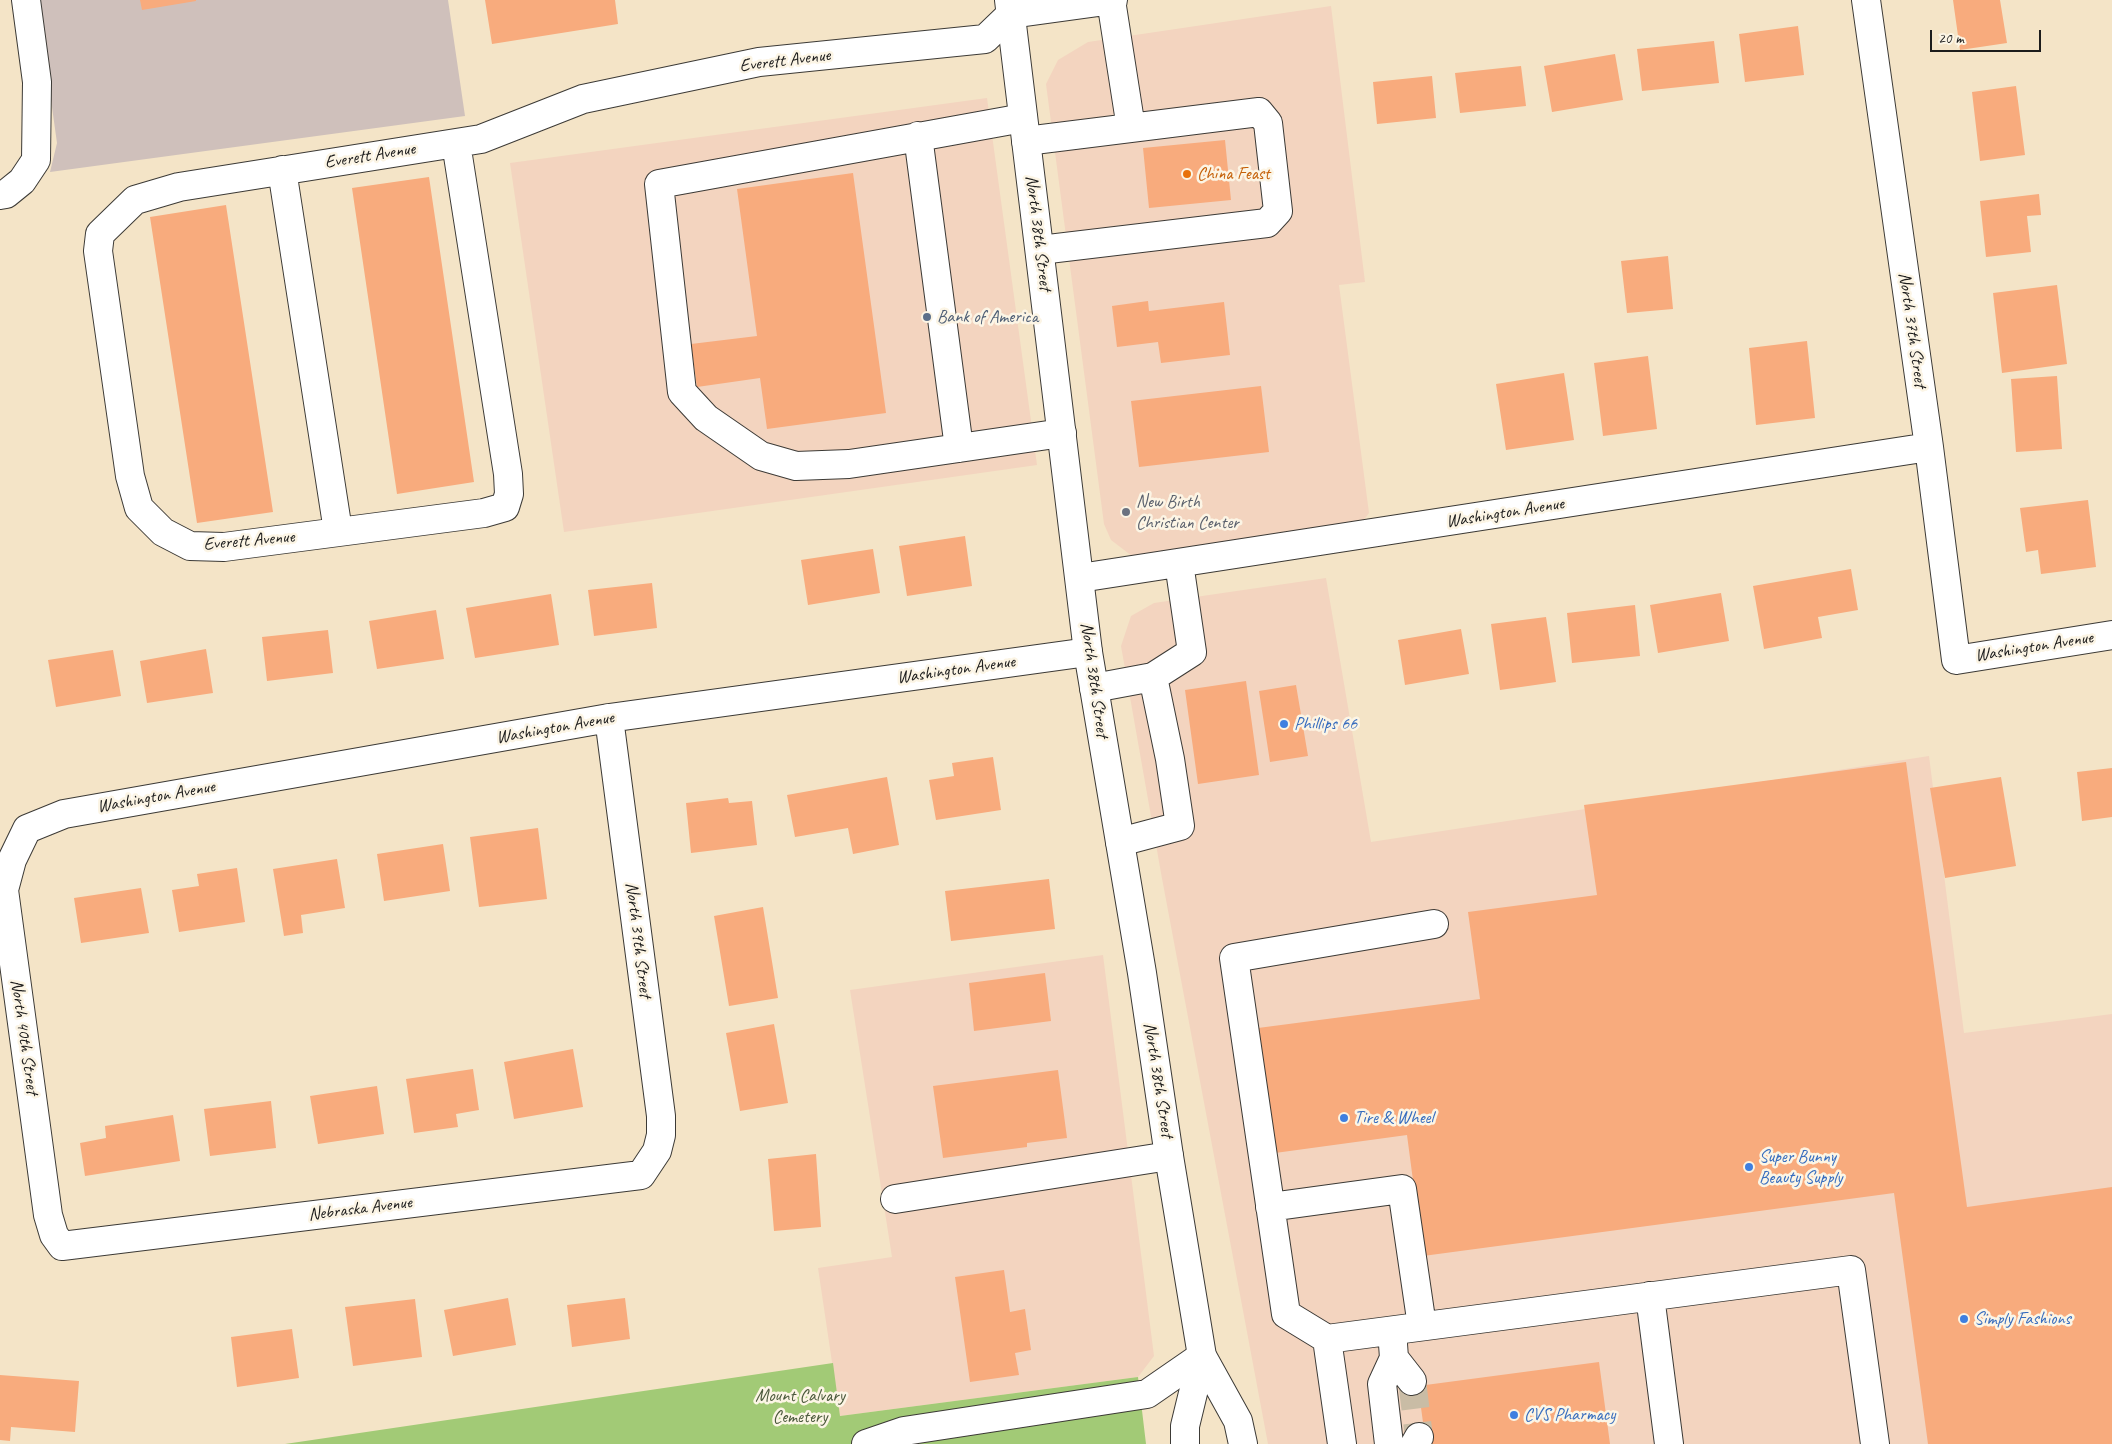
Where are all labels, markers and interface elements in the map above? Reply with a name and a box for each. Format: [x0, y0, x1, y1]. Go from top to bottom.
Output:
scale bar [1932, 20, 2043, 52]
text: 20 m [1938, 29, 1964, 48]
street label: Everett Avenue [738, 45, 832, 77]
street label: Everett Avenue [323, 138, 417, 174]
place label: China Feast [1197, 163, 1270, 185]
marker: China Feast [1181, 168, 1193, 180]
street label: North 38th Street [1020, 174, 1056, 292]
street label: North 37th Street [1893, 271, 1931, 389]
place label: Bank of America [937, 306, 1038, 328]
marker: Bank of America [921, 311, 933, 323]
place label: New Birth Christian Center [1136, 491, 1239, 534]
street label: Washington Avenue [1444, 493, 1566, 533]
marker: New Birth Christian Center [1120, 506, 1132, 518]
street label: Everett Avenue [203, 526, 295, 556]
street label: North 38th Street [1075, 621, 1113, 739]
street label: Washington Avenue [1973, 627, 2095, 667]
street label: Washington Avenue [896, 651, 1016, 689]
street label: Washington Avenue [494, 707, 616, 749]
place label: Phillips 66 [1294, 713, 1357, 735]
marker: Phillips 66 [1278, 718, 1290, 730]
street label: Washington Avenue [95, 776, 217, 818]
street label: North 39th Street [620, 881, 656, 999]
street label: North 40th Street [5, 978, 43, 1096]
street label: North 38th Street [1138, 1021, 1178, 1139]
place label: Tire & Wheel [1354, 1107, 1433, 1129]
marker: Tire & Wheel [1338, 1112, 1350, 1124]
place label: Super Bunny Beauty Supply [1759, 1146, 1842, 1188]
marker: Super Bunny Beauty Supply [1743, 1161, 1755, 1173]
street label: Nebraska Avenue [307, 1192, 413, 1226]
place label: Simply Fashions [1974, 1308, 2071, 1330]
marker: Simply Fashions [1958, 1313, 1970, 1325]
park label: Mount Calvary Cemetery [755, 1385, 845, 1428]
place label: CVS Pharmacy [1524, 1404, 1615, 1426]
marker: CVS Pharmacy [1508, 1409, 1520, 1421]

